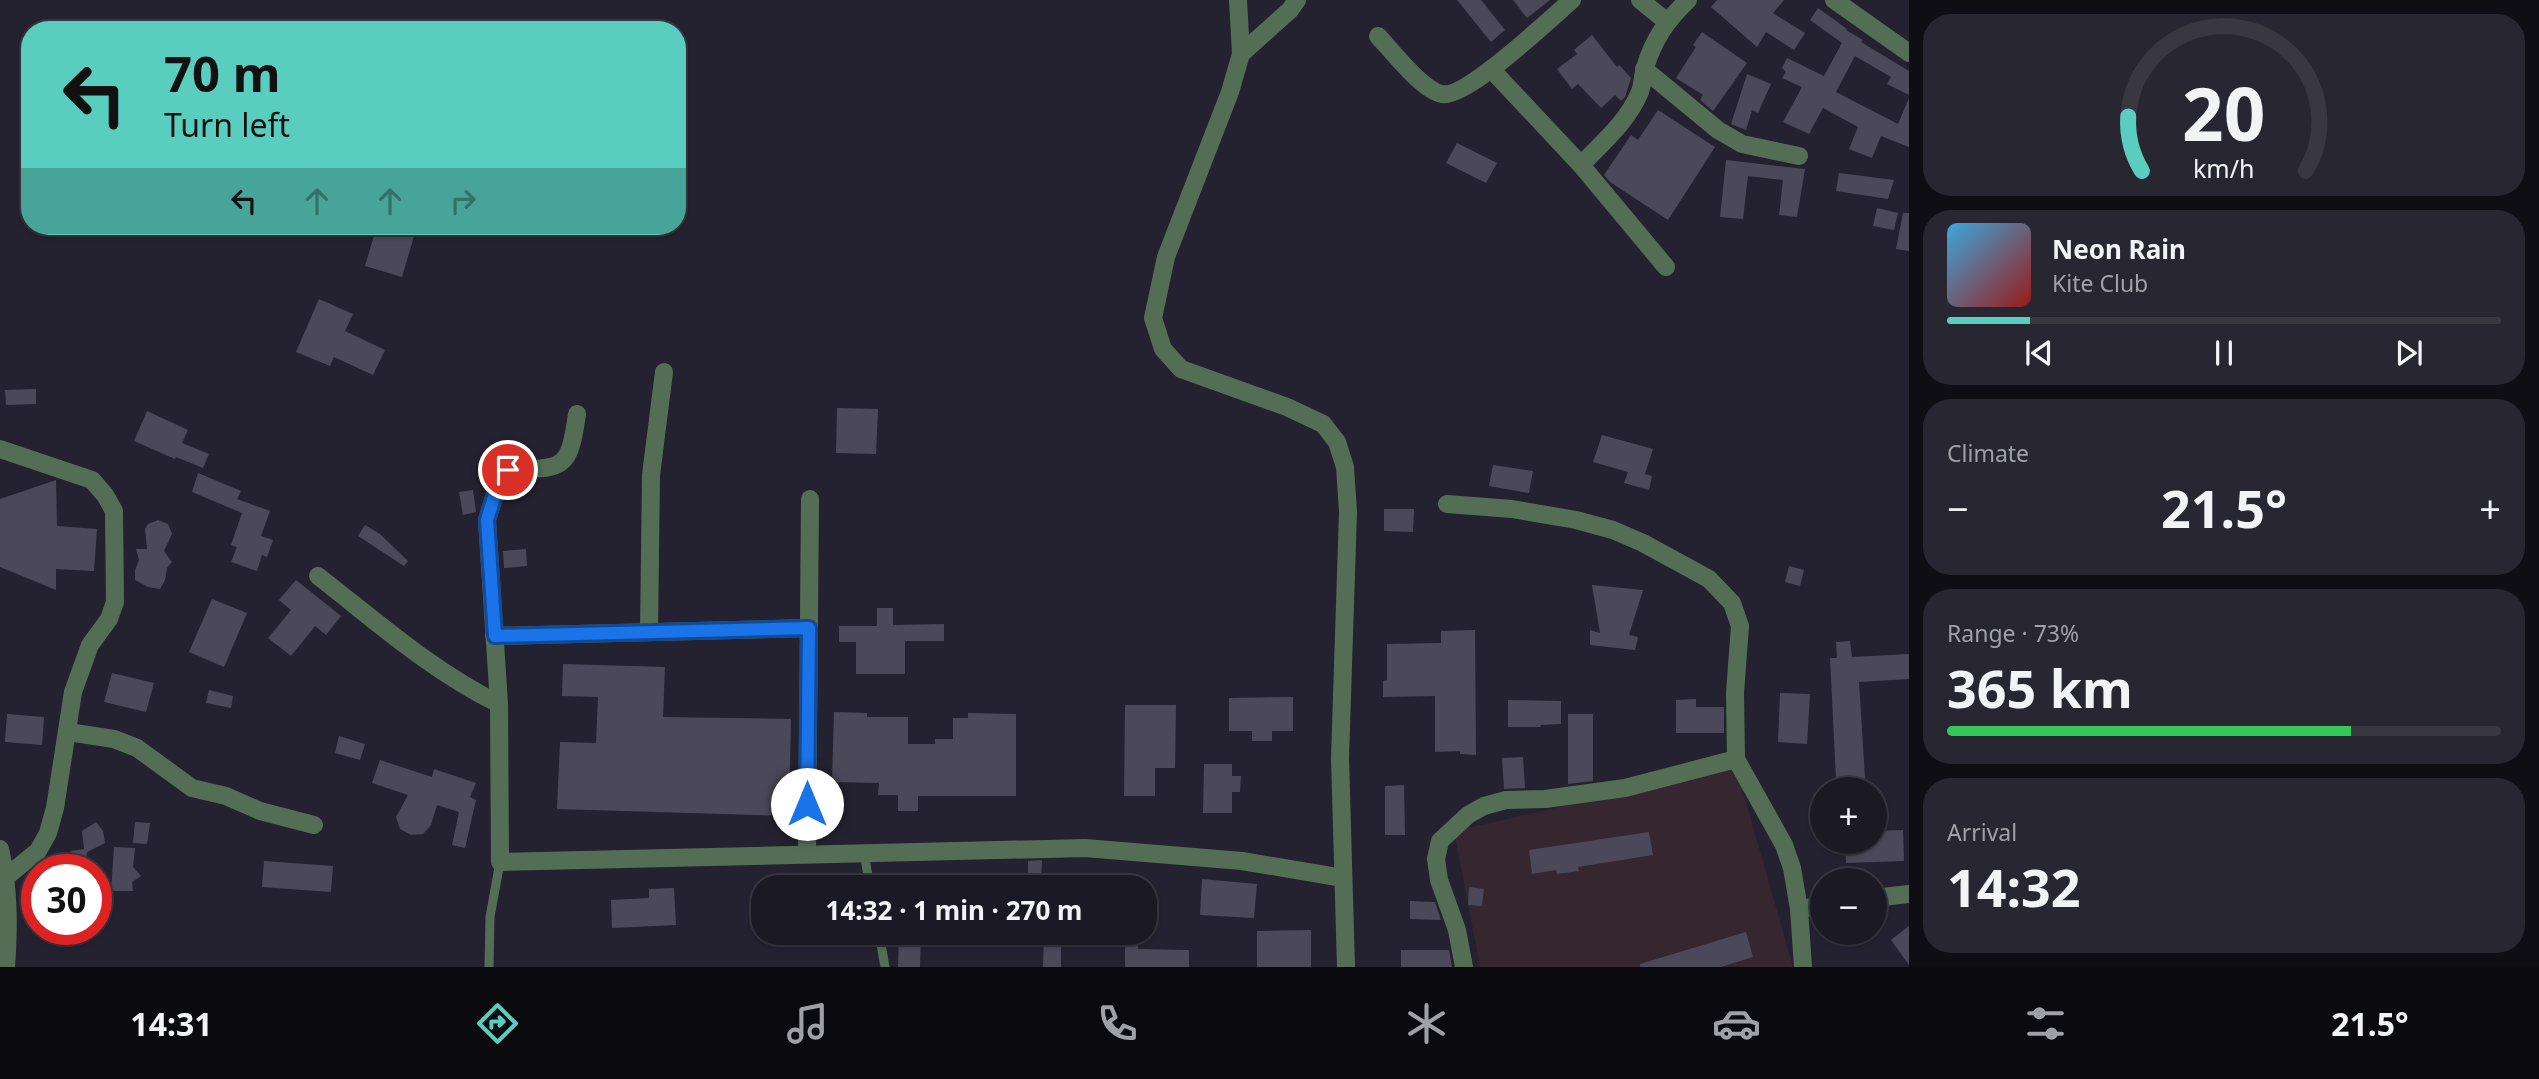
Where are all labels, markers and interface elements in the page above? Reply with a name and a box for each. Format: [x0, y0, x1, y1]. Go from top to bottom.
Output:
text: 70 m [164, 40, 281, 106]
icon: left [49, 49, 140, 140]
text: 20 [2182, 63, 2266, 162]
text: Turn left [164, 103, 290, 146]
text: km/h [2193, 151, 2255, 185]
icon: left [225, 182, 263, 220]
icon: ahead [298, 182, 336, 220]
icon: ahead [371, 182, 409, 220]
icon: right [444, 182, 482, 220]
text: Neon Rain [2052, 231, 2186, 267]
text: Kite Club [2052, 267, 2148, 299]
icon: previous [2020, 334, 2058, 372]
icon: pause [2205, 334, 2243, 372]
icon: next [2390, 334, 2428, 372]
text: Climate [1947, 437, 2029, 469]
pin [478, 440, 538, 500]
icon: arrive [489, 451, 527, 489]
text: 21.5° [2161, 472, 2287, 543]
text: − [1947, 482, 1969, 534]
text: + [2479, 482, 2501, 534]
text: Range · 73% [1947, 617, 2079, 649]
text: 365 km [1947, 652, 2133, 723]
position arrow [770, 767, 844, 841]
map controls [1810, 777, 1887, 945]
button: + [1810, 777, 1887, 854]
text: Arrival [1947, 816, 2017, 848]
text: 14:32 [1947, 851, 2081, 922]
speed limit sign: 30 [21, 854, 112, 945]
button: − [1810, 868, 1887, 945]
text: 14:32 · 1 min · 270 m [826, 892, 1082, 928]
icon: directions [473, 999, 522, 1048]
icon: music [783, 999, 832, 1048]
icon: phone [1093, 999, 1142, 1048]
icon: climate [1402, 999, 1451, 1048]
icon: car [1712, 999, 1761, 1048]
icon: filters [2021, 999, 2070, 1048]
text: 14:31 [130, 1002, 213, 1045]
text: 21.5° [2331, 1002, 2409, 1045]

